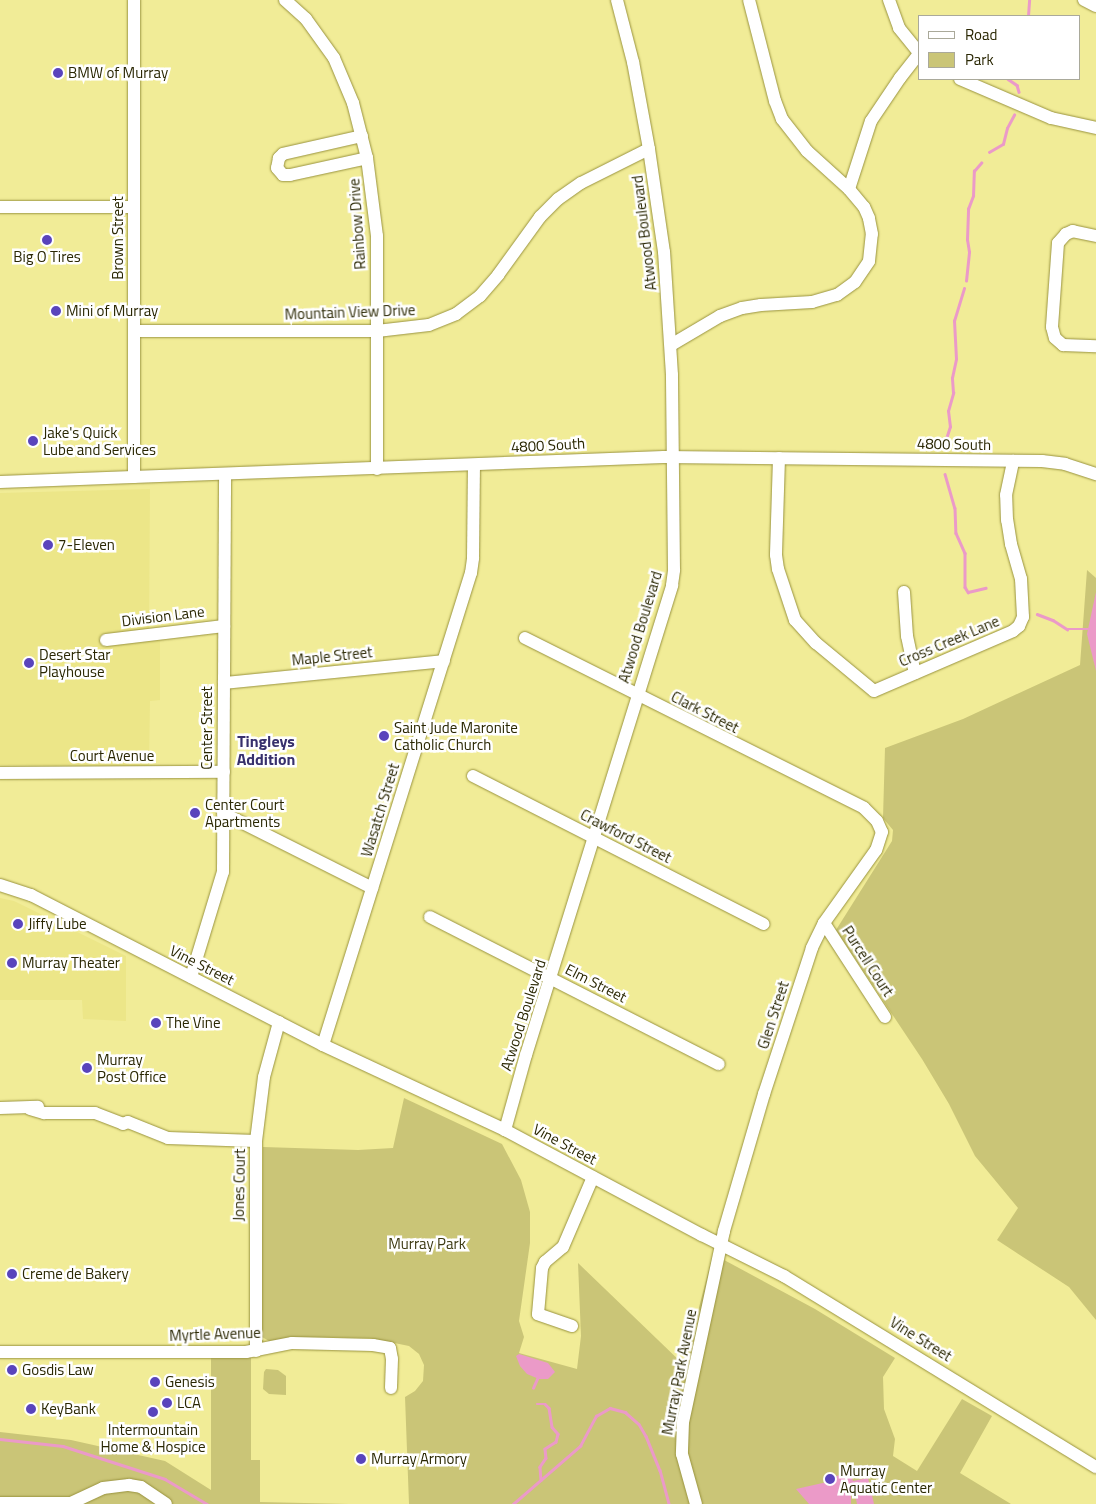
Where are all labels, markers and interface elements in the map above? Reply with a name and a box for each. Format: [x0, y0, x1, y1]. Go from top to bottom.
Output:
legend [918, 15, 1081, 80]
text: Road [965, 23, 997, 46]
text: Park [965, 48, 994, 71]
place label: BMW of Murray [68, 64, 168, 82]
marker: BMW of Murray [52, 67, 64, 79]
street label: Atwood Boulevard [628, 174, 660, 292]
street label: Rainbow Drive [345, 178, 369, 270]
street label: Brown Street [109, 196, 127, 280]
marker: Big O Tires [41, 234, 53, 246]
place label: Big O Tires [13, 248, 81, 266]
street label: Mountain View Drive [284, 301, 416, 323]
place label: Mini of Murray [66, 302, 158, 320]
marker: Mini of Murray [50, 305, 62, 317]
place label: Jake's Quick Lube and Services [43, 423, 156, 458]
street label: 4800 South [510, 434, 586, 456]
street label: 4800 South [917, 434, 991, 454]
marker: Jake's Quick Lube and Services [27, 435, 39, 447]
place label: 7-Eleven [58, 536, 115, 554]
marker: 7-Eleven [42, 539, 54, 551]
street label: Atwood Boulevard [614, 569, 666, 685]
street label: Division Lane [121, 602, 205, 630]
street label: Cross Creek Lane [896, 612, 1002, 670]
street label: Maple Street [291, 643, 373, 669]
place label: Desert Star Playhouse [39, 645, 111, 680]
marker: Desert Star Playhouse [23, 657, 35, 669]
street label: Center Street [198, 686, 216, 770]
street label: Clark Street [668, 687, 742, 737]
place label: Saint Jude Maronite Catholic Church [394, 718, 518, 753]
marker: Saint Jude Maronite Catholic Church [378, 730, 390, 742]
district label: Tingleys Addition [237, 731, 295, 769]
street label: Court Avenue [70, 747, 154, 765]
street label: Wasatch Street [357, 761, 403, 859]
place label: Center Court Apartments [205, 795, 284, 830]
street label: Crawford Street [577, 805, 675, 867]
marker: Center Court Apartments [189, 807, 201, 819]
place label: Jiffy Lube [28, 915, 87, 933]
marker: Jiffy Lube [12, 918, 24, 930]
street label: Purcell Court [839, 922, 897, 1000]
street label: Vine Street [167, 941, 237, 989]
place label: Murray Theater [22, 954, 120, 972]
marker: Murray Theater [6, 957, 18, 969]
street label: Atwood Boulevard [497, 957, 549, 1073]
street label: Elm Street [562, 960, 630, 1006]
street label: Glen Street [754, 979, 792, 1051]
place label: The Vine [166, 1014, 220, 1032]
marker: The Vine [150, 1017, 162, 1029]
place label: Murray Post Office [97, 1050, 166, 1085]
marker: Murray Post Office [81, 1062, 93, 1074]
street label: Vine Street [530, 1120, 600, 1168]
street label: Jones Court [229, 1149, 249, 1221]
park label: Murray Park [388, 1235, 466, 1253]
place label: Creme de Bakery [22, 1265, 129, 1283]
marker: Creme de Bakery [6, 1268, 18, 1280]
street label: Murray Park Avenue [658, 1308, 700, 1436]
street label: Vine Street [887, 1313, 955, 1365]
street label: Myrtle Avenue [169, 1323, 261, 1345]
place label: Gosdis Law [22, 1361, 94, 1379]
marker: Gosdis Law [6, 1364, 18, 1376]
place label: Genesis [165, 1373, 215, 1391]
marker: Genesis [149, 1376, 161, 1388]
place label: LCA [177, 1394, 201, 1412]
marker: LCA [161, 1397, 173, 1409]
place label: KeyBank [41, 1400, 96, 1418]
marker: KeyBank [25, 1403, 37, 1415]
marker: Intermountain Home & Hospice [147, 1406, 159, 1418]
place label: Intermountain Home & Hospice [100, 1420, 206, 1455]
place label: Murray Armory [371, 1450, 467, 1468]
marker: Murray Armory [355, 1453, 367, 1465]
place label: Murray Aquatic Center [840, 1461, 932, 1496]
marker: Murray Aquatic Center [824, 1473, 836, 1485]

